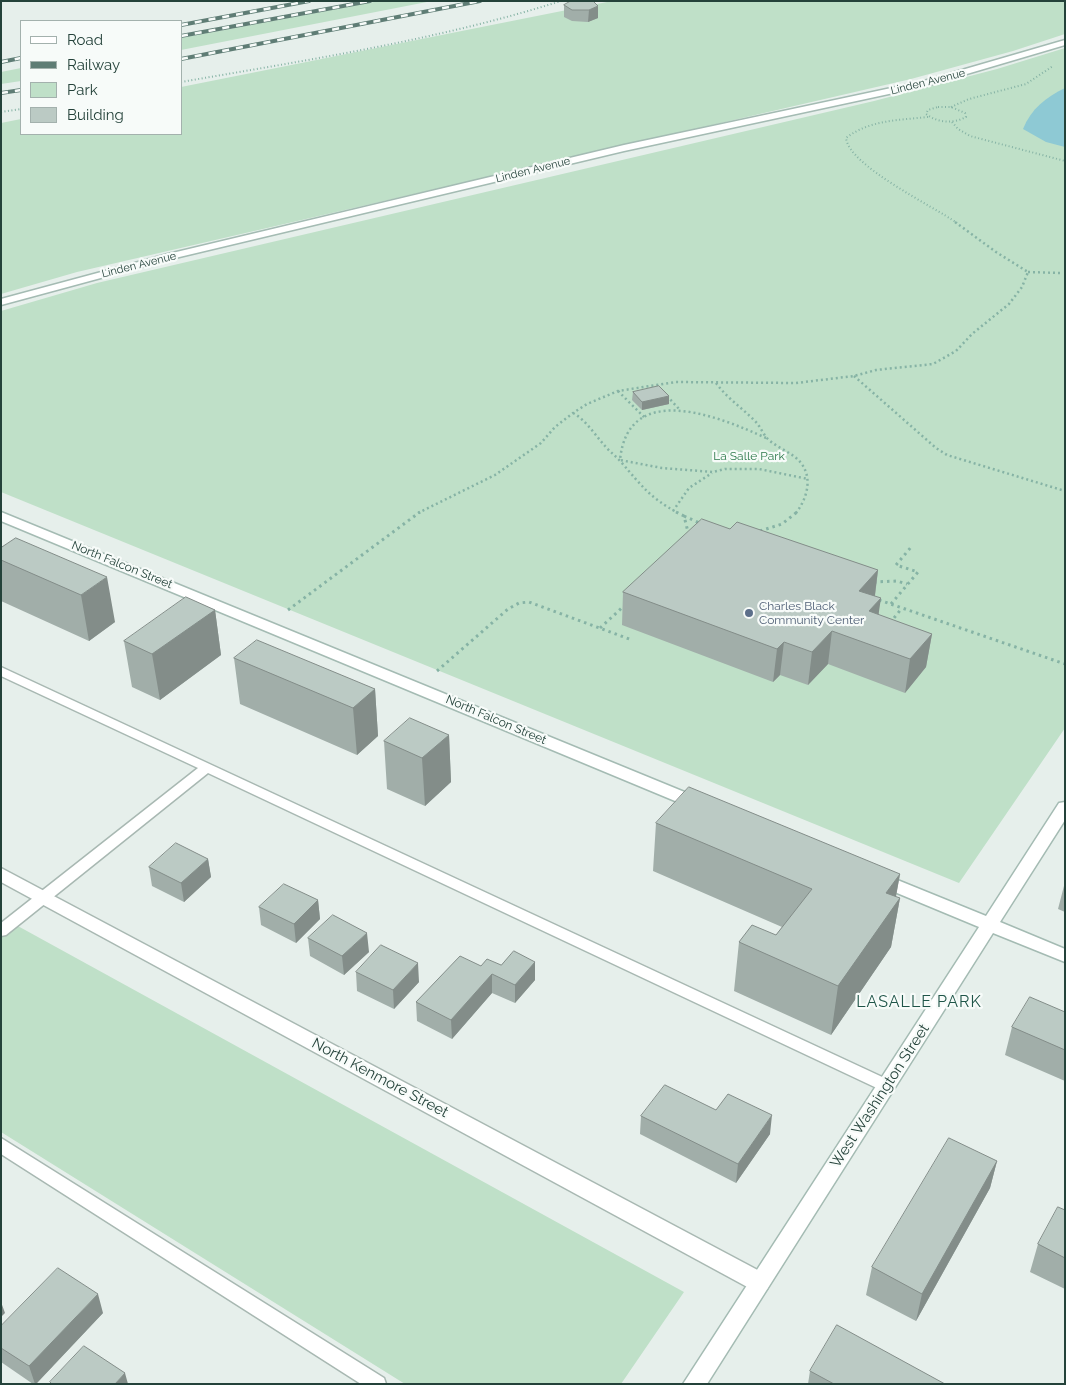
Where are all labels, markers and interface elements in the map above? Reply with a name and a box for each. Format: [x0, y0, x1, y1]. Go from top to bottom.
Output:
legend [20, 20, 182, 135]
text: Road [67, 31, 103, 49]
text: Railway [67, 56, 120, 74]
street label: Linden Avenue [889, 66, 967, 98]
text: Park [67, 81, 98, 99]
text: Building [67, 106, 124, 124]
street label: Linden Avenue [494, 154, 572, 186]
street label: Linden Avenue [100, 249, 178, 281]
park label: La Salle Park [713, 449, 785, 463]
street label: North Falcon Street [69, 538, 175, 592]
place label: Charles Black Community Center [759, 599, 864, 627]
marker: Charles Black Community Center [743, 607, 755, 619]
street label: North Falcon Street [444, 692, 548, 748]
district label: LASALLE PARK [855, 992, 983, 1012]
street label: West Washington Street [827, 1021, 933, 1171]
street label: North Kenmore Street [309, 1034, 451, 1122]

